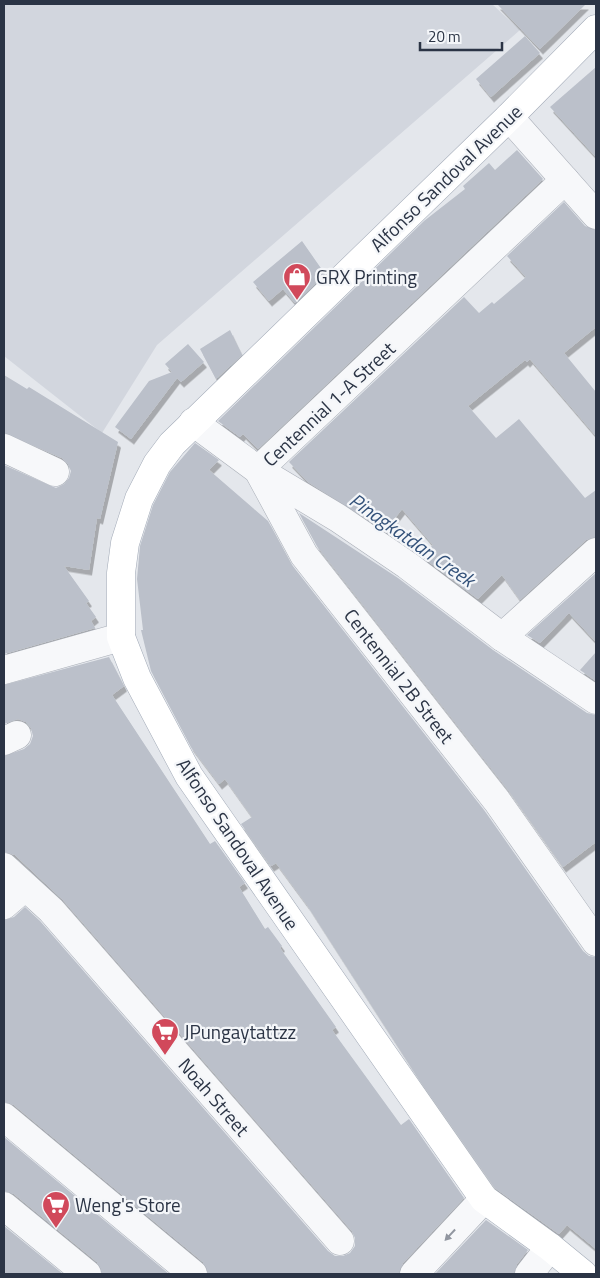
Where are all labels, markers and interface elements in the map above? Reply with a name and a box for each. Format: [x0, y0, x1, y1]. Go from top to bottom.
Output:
scale bar [420, 20, 502, 52]
text: 20 m [428, 25, 461, 48]
street label: Alfonso Sandoval Avenue [363, 97, 528, 258]
shop icon: GRX Printing [282, 262, 312, 301]
place label: GRX Printing [316, 262, 417, 291]
street label: Centennial 1-A Street [256, 334, 402, 473]
water label: Pinagkatdan Creek [343, 485, 483, 596]
street label: Centennial 2B Street [337, 602, 462, 750]
street label: Alfonso Sandoval Avenue [170, 752, 307, 935]
supermarket icon: JPungaytattzz [150, 1017, 180, 1056]
place label: JPungaytattzz [184, 1017, 296, 1046]
street label: Noah Street [172, 1051, 257, 1143]
supermarket icon: Weng's Store [41, 1190, 71, 1229]
place label: Weng's Store [75, 1190, 181, 1219]
one-way arrow [445, 1229, 456, 1241]

